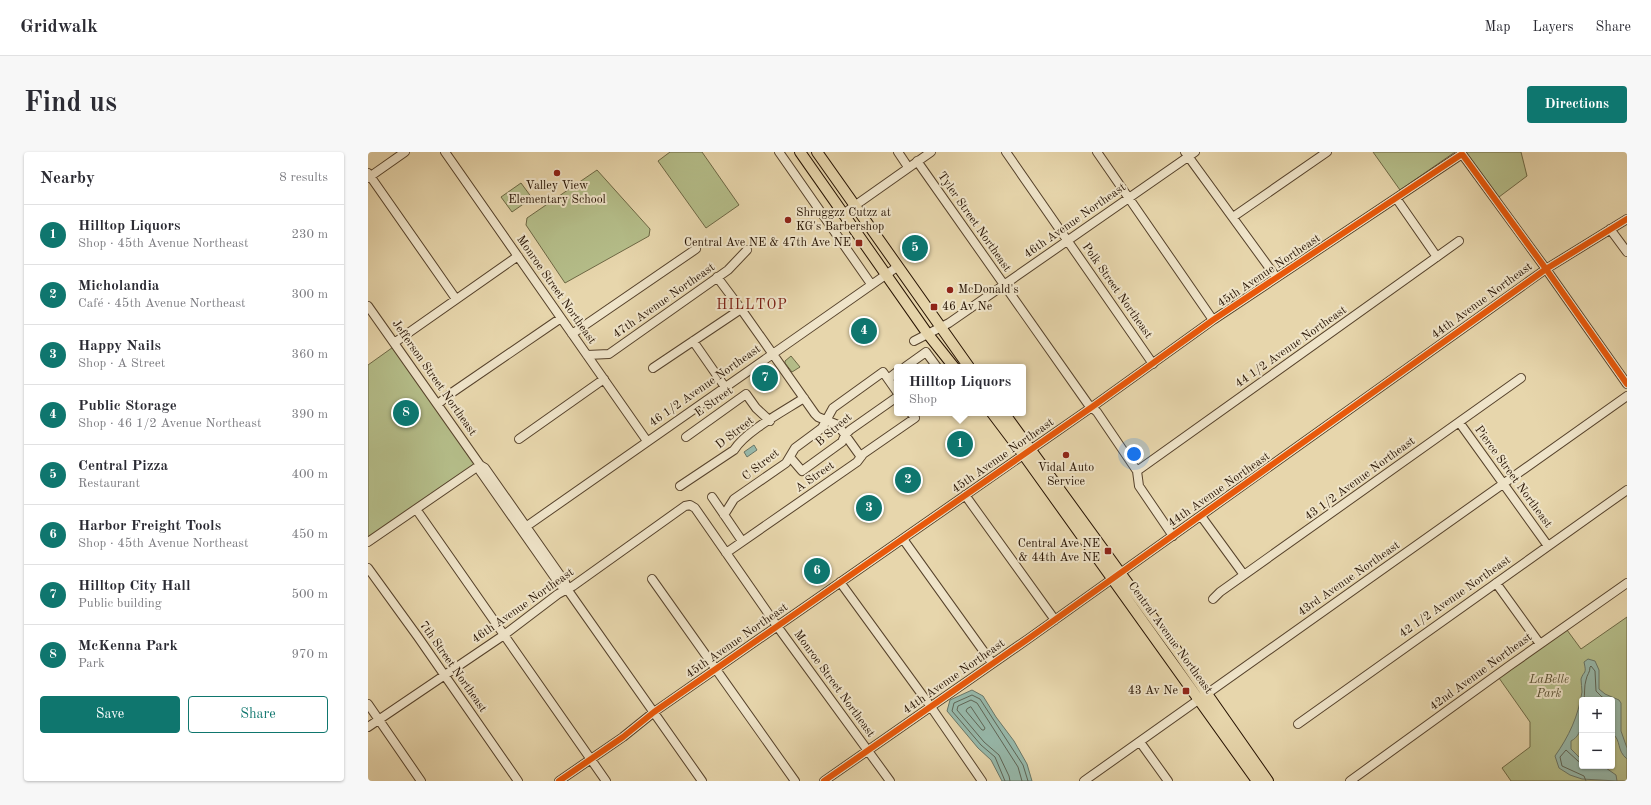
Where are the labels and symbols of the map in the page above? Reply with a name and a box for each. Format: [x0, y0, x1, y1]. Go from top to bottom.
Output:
marker: Valley View Elementary School [552, 168, 562, 178]
street label: Tyler Street Northeast [935, 170, 1013, 274]
place label: Valley View Elementary School [508, 180, 606, 206]
street label: 46th Avenue Northeast [1022, 181, 1128, 261]
place label: Shruggzz Cutzz at KG's Barbershop [796, 207, 891, 233]
marker: Shruggzz Cutzz at KG's Barbershop [783, 215, 793, 225]
street label: 45th Avenue Northeast [1215, 231, 1323, 310]
pin: 5 [902, 233, 928, 263]
street label: Monroe Street Northeast [514, 234, 598, 346]
place label: Central Ave NE & 47th Ave NE [684, 237, 851, 249]
marker: Central Ave NE & 47th Ave NE [854, 238, 864, 248]
street label: Polk Street Northeast [1080, 241, 1154, 341]
street label: 47th Avenue Northeast [611, 261, 717, 341]
street label: 44th Avenue Northeast [1429, 261, 1535, 341]
place label: McDonald's [958, 284, 1019, 296]
marker: McDonald's [945, 285, 955, 295]
district label: HILLTOP [716, 298, 788, 312]
place label: 46 Av Ne [942, 301, 993, 313]
marker: 46 Av Ne [929, 302, 939, 312]
street label: 44 1/2 Avenue Northeast [1233, 304, 1349, 390]
pin: 4 [851, 316, 877, 346]
street label: Jefferson Street Northeast [389, 318, 479, 438]
street label: 46 1/2 Avenue Northeast [647, 343, 763, 429]
pin: 7 [752, 363, 778, 393]
street label: E Street [693, 385, 735, 419]
pin: 8 [393, 398, 419, 428]
street label: B Street [814, 411, 854, 449]
street label: D Street [714, 415, 756, 451]
street label: 45th Avenue Northeast [949, 416, 1056, 496]
street label: Pierce Street Northeast [1472, 424, 1554, 530]
pin: 1 [947, 429, 973, 459]
street label: 43 1/2 Avenue Northeast [1303, 435, 1417, 523]
your location [1124, 444, 1144, 464]
street label: C Street [740, 447, 782, 483]
marker: Vidal Auto Service [1061, 450, 1071, 460]
street label: 44th Avenue Northeast [1166, 450, 1272, 530]
street label: A Street [793, 459, 837, 495]
place label: Vidal Auto Service [1038, 462, 1094, 488]
pin: 2 [895, 465, 921, 495]
pin: 3 [856, 493, 882, 523]
place label: Central Ave NE & 44th Ave NE [1018, 538, 1100, 564]
street label: 43rd Avenue Northeast [1296, 539, 1402, 619]
marker: Central Ave NE & 44th Ave NE [1103, 546, 1113, 556]
street label: 42 1/2 Avenue Northeast [1397, 554, 1513, 640]
pin: 6 [804, 556, 830, 586]
street label: 46th Avenue Northeast [470, 566, 576, 646]
street label: Central Avenue Northeast [1126, 580, 1214, 696]
street label: 45th Avenue Northeast [683, 601, 790, 681]
street label: 7th Street Northeast [417, 619, 489, 715]
street label: Monroe Street Northeast [791, 628, 877, 740]
street label: 42nd Avenue Northeast [1428, 631, 1534, 713]
street label: 44th Avenue Northeast [901, 637, 1007, 717]
park label: LaBelle Park [1528, 674, 1569, 700]
place label: 43 Av Ne [1128, 685, 1178, 697]
marker: 43 Av Ne [1181, 686, 1191, 696]

